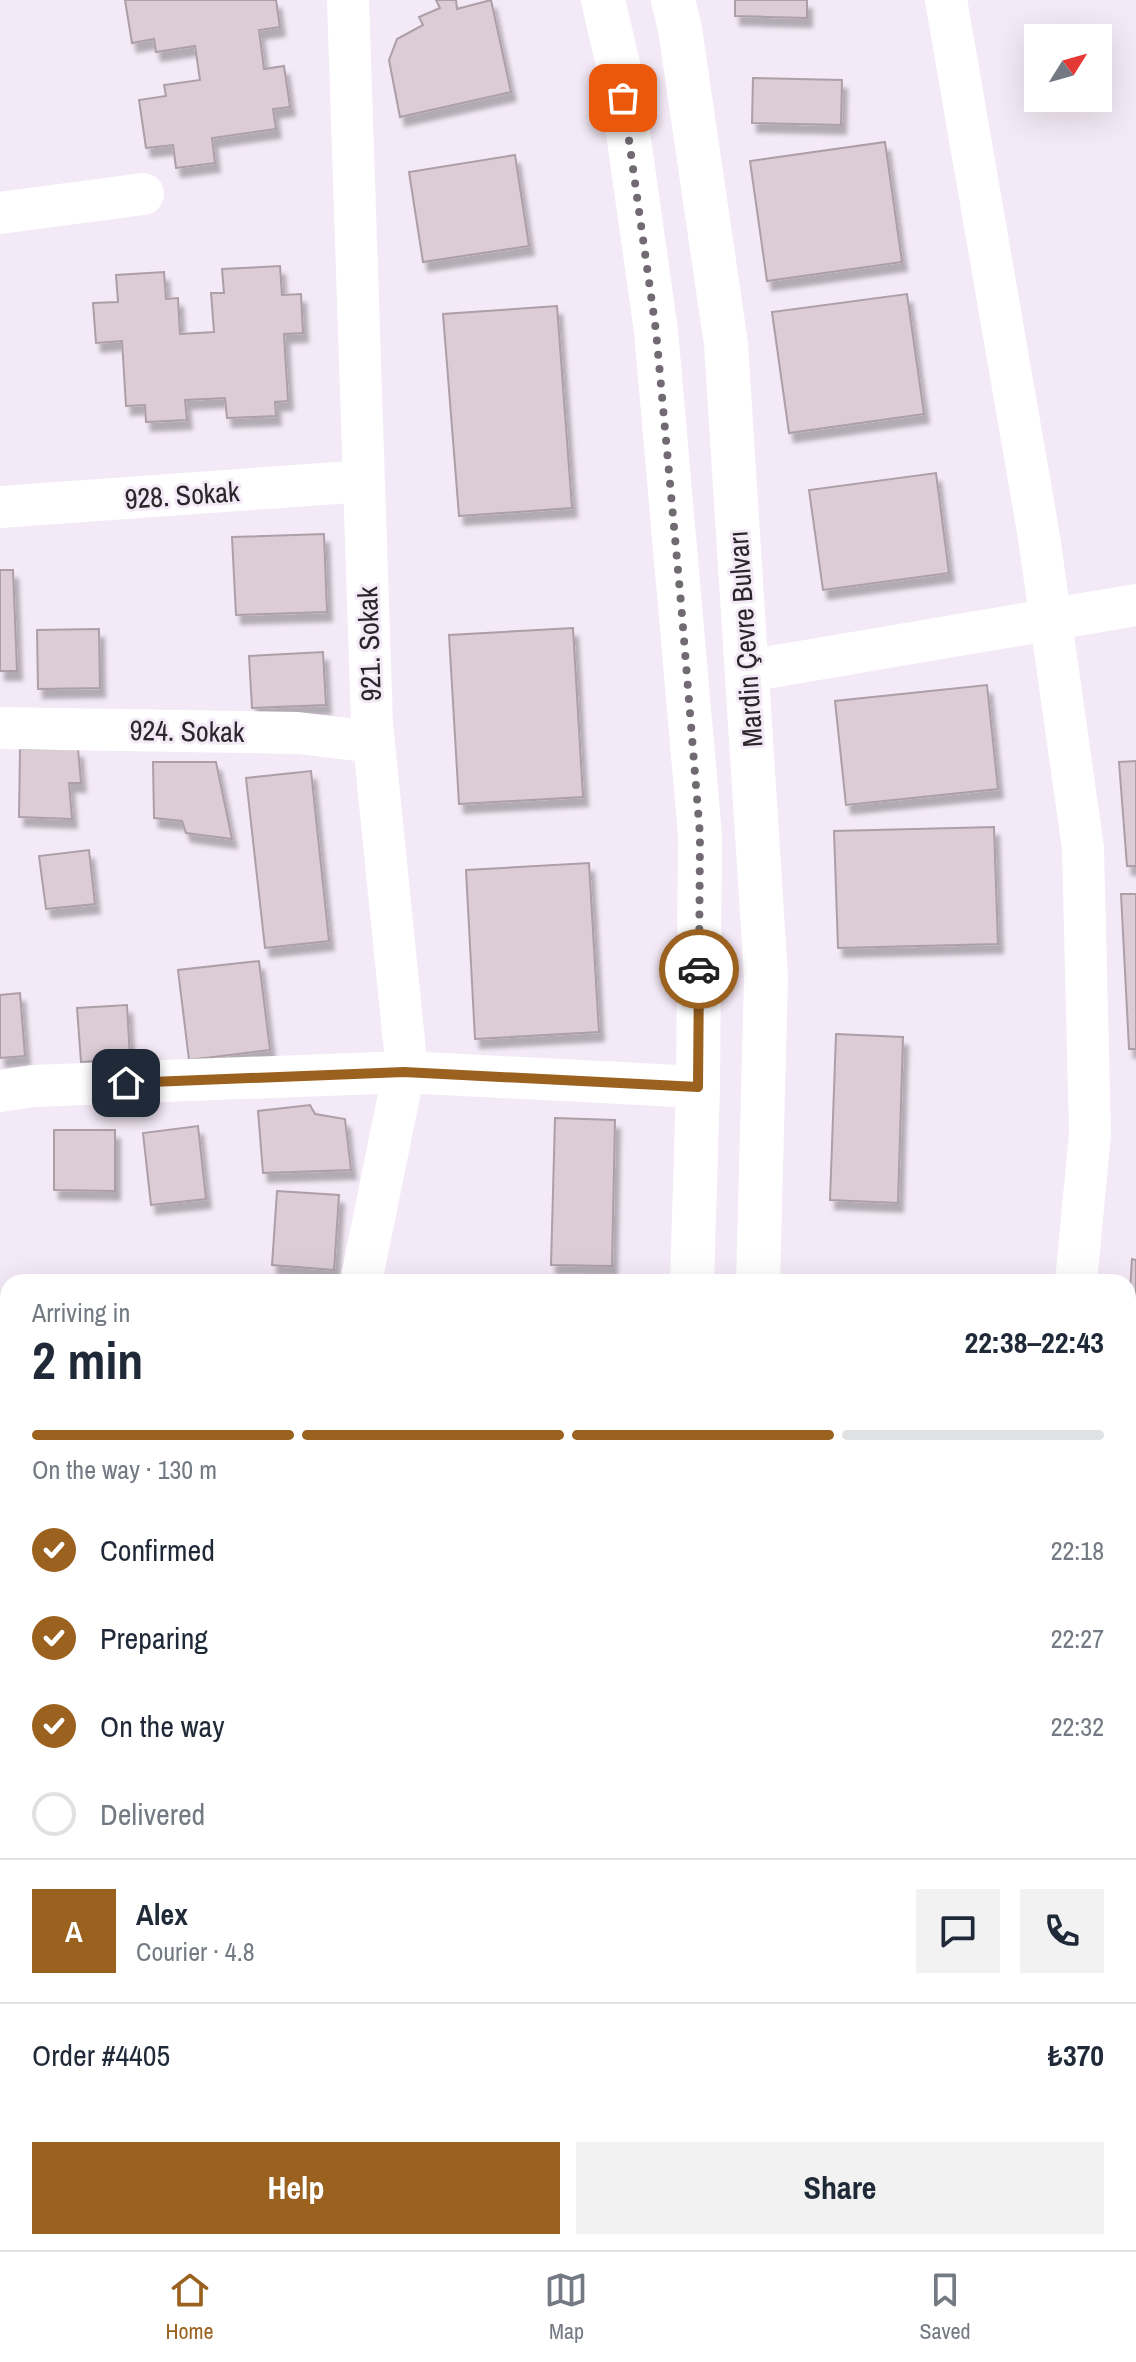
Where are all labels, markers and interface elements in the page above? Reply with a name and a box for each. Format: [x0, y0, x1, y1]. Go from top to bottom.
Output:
north arrow [1024, 24, 1112, 112]
map controls [1024, 24, 1112, 112]
pin [589, 64, 657, 132]
icon: bag [601, 76, 645, 120]
street label: 928. Sokak [123, 472, 241, 518]
street label: Mardin Çevre Bulvarı [718, 529, 772, 749]
street label: 921. Sokak [348, 585, 390, 702]
street label: 924. Sokak [129, 711, 245, 751]
courier [659, 929, 739, 1009]
icon: car [677, 947, 721, 991]
pin [92, 1049, 160, 1117]
icon: home [104, 1061, 148, 1105]
text: Arriving in [32, 1295, 130, 1330]
text: 22:38–22:43 [965, 1322, 1104, 1362]
text: 2 min [32, 1325, 143, 1395]
text: On the way · 130 m [32, 1452, 217, 1487]
icon: check [32, 1528, 76, 1572]
text: Confirmed [100, 1530, 215, 1570]
text: 22:18 [1051, 1533, 1104, 1568]
icon: check [32, 1616, 76, 1660]
text: Preparing [100, 1618, 208, 1658]
text: 22:27 [1051, 1621, 1104, 1656]
icon: check [32, 1704, 76, 1748]
text: On the way [100, 1706, 224, 1746]
text: 22:32 [1051, 1709, 1104, 1744]
text: Delivered [100, 1794, 205, 1834]
button: chat [916, 1889, 1000, 1973]
button: phone [1020, 1889, 1104, 1973]
text: Alex [136, 1894, 188, 1934]
text: A [65, 1911, 83, 1951]
text: Courier · 4.8 [136, 1934, 255, 1969]
text: Order #4405 [32, 2035, 170, 2075]
text: ₺370 [1048, 2035, 1104, 2075]
button: Help [32, 2142, 560, 2234]
button: Share [576, 2142, 1104, 2234]
tab: Home [165, 2268, 214, 2346]
tab: Map [544, 2268, 588, 2346]
tab: Saved [919, 2268, 971, 2346]

